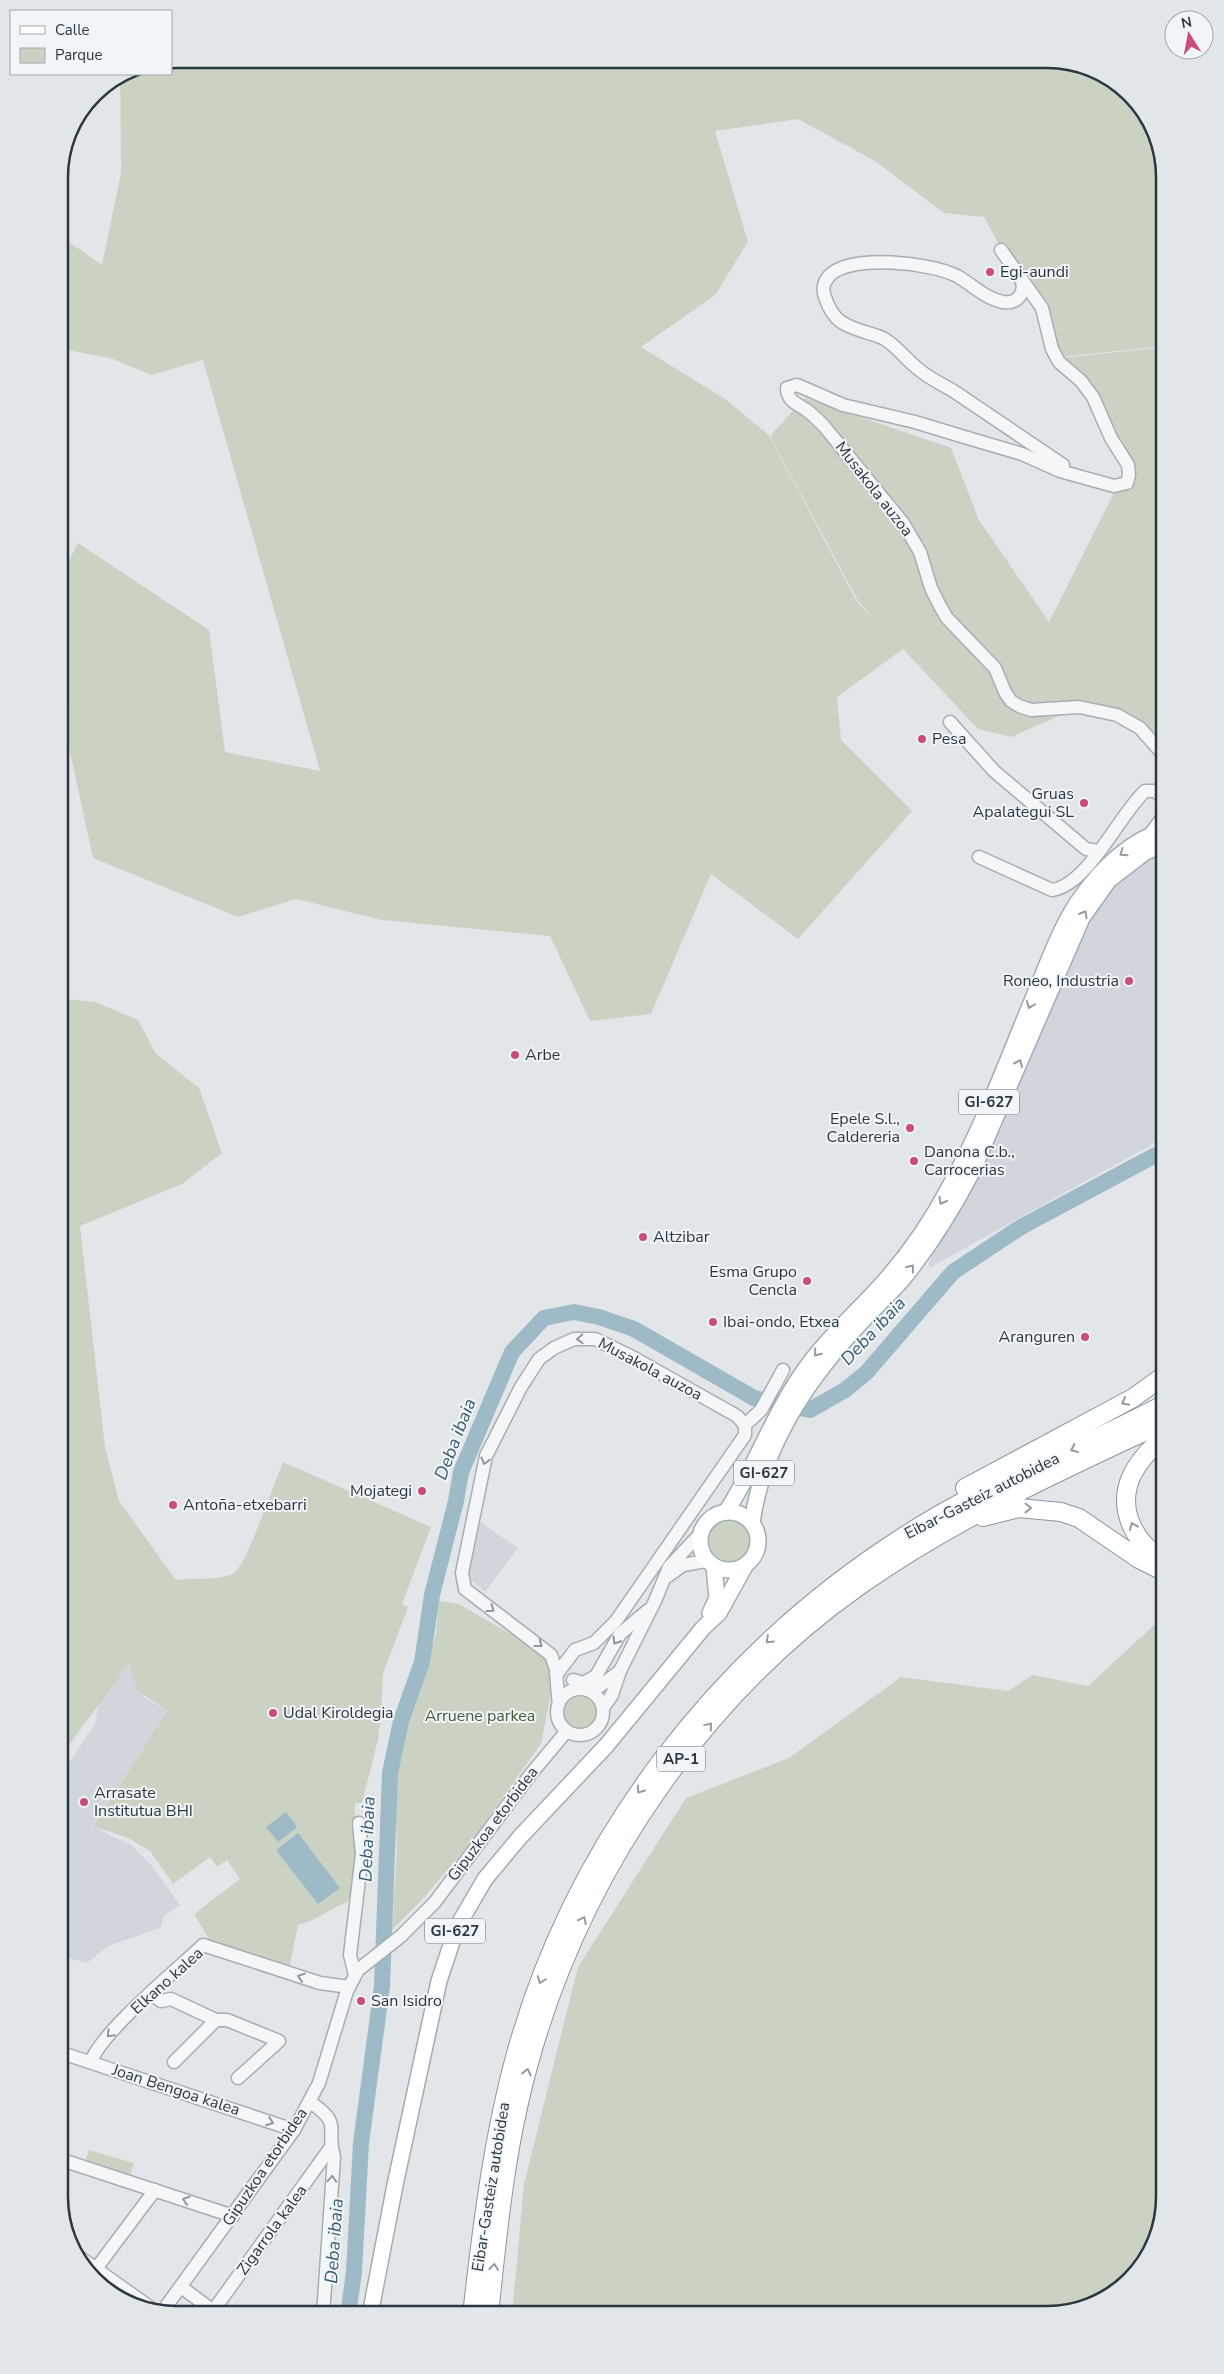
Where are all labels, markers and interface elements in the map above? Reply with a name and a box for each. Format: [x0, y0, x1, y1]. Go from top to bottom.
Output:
legend [10, 10, 172, 75]
north arrow [1164, 10, 1214, 60]
text: N [1180, 12, 1194, 33]
text: Calle [55, 20, 90, 40]
text: Parque [55, 45, 103, 65]
place label: Egi-aundi [1000, 261, 1069, 283]
marker: Egi-aundi [984, 266, 996, 278]
street label: Musakola auzoa [830, 437, 918, 541]
place label: Pesa [932, 728, 966, 750]
marker: Pesa [916, 733, 928, 745]
place label: Gruas Apalategui SL [973, 783, 1074, 823]
marker: Gruas Apalategui SL [1078, 797, 1090, 809]
one-way arrow [1119, 847, 1128, 856]
one-way arrow [1078, 910, 1088, 919]
place label: Roneo, Industria [1003, 970, 1119, 992]
marker: Roneo, Industria [1123, 975, 1135, 987]
one-way arrow [1026, 1000, 1037, 1009]
place label: Arbe [525, 1044, 560, 1066]
marker: Arbe [509, 1049, 521, 1061]
one-way arrow [1013, 1059, 1024, 1068]
road number: GI-627 [959, 1090, 1019, 1114]
place label: Epele S.l., Caldereria [826, 1108, 900, 1148]
marker: Epele S.l., Caldereria [904, 1122, 916, 1134]
place label: Danona C.b., Carrocerias [924, 1141, 1015, 1181]
marker: Danona C.b., Carrocerias [908, 1155, 920, 1167]
one-way arrow [938, 1195, 948, 1204]
place label: Altzibar [653, 1226, 710, 1248]
marker: Altzibar [637, 1231, 649, 1243]
place label: Esma Grupo Cencla [709, 1261, 797, 1301]
one-way arrow [906, 1264, 915, 1273]
marker: Esma Grupo Cencla [801, 1275, 813, 1287]
water label: Deba ibaia [835, 1292, 911, 1370]
place label: Ibai-ondo, Etxea [723, 1311, 839, 1333]
marker: Ibai-ondo, Etxea [707, 1316, 719, 1328]
place label: Aranguren [999, 1326, 1075, 1348]
marker: Aranguren [1079, 1331, 1091, 1343]
street label: Musakola auzoa [594, 1332, 706, 1406]
one-way arrow [576, 1334, 584, 1345]
one-way arrow [815, 1347, 823, 1356]
water label: Deba ibaia [428, 1395, 482, 1483]
one-way arrow [1121, 1396, 1130, 1406]
one-way arrow [1070, 1442, 1079, 1453]
street label: Eibar-Gasteiz autobidea [901, 1447, 1063, 1545]
one-way arrow [480, 1456, 491, 1465]
road number: GI-627 [734, 1460, 794, 1486]
place label: Mojategi [350, 1480, 412, 1502]
marker: Mojategi [416, 1485, 428, 1497]
place label: Antoña-etxebarri [183, 1494, 307, 1516]
marker: Antoña-etxebarri [167, 1499, 179, 1511]
one-way arrow [1024, 1503, 1032, 1513]
one-way arrow [1128, 1522, 1139, 1531]
one-way arrow [485, 1603, 495, 1612]
one-way arrow [766, 1634, 775, 1643]
one-way arrow [613, 1636, 623, 1645]
one-way arrow [533, 1639, 542, 1647]
place label: Udal Kiroldegia [283, 1702, 394, 1724]
park label: Arruene parkea [425, 1705, 535, 1727]
marker: Udal Kiroldegia [267, 1707, 279, 1719]
one-way arrow [703, 1722, 712, 1731]
road number: AP-1 [657, 1746, 705, 1772]
street label: Gipuzkoa etorbidea [443, 1762, 543, 1886]
place label: Arrasate Institutua BHI [94, 1782, 193, 1822]
one-way arrow [638, 1784, 646, 1793]
marker: Arrasate Institutua BHI [78, 1796, 90, 1808]
water label: Deba ibaia [354, 1796, 380, 1882]
one-way arrow [577, 1916, 587, 1925]
road number: GI-627 [425, 1918, 485, 1944]
street label: Elkano kalea [126, 1943, 208, 2019]
one-way arrow [298, 1973, 306, 1983]
one-way arrow [536, 1975, 546, 1983]
place label: San Isidro [371, 1990, 442, 2012]
marker: San Isidro [355, 1995, 367, 2007]
one-way arrow [107, 2029, 116, 2038]
street label: Joan Bengoa kalea [108, 2059, 243, 2121]
one-way arrow [521, 2068, 532, 2077]
street label: Eibar-Gasteiz autobidea [467, 2101, 515, 2273]
street label: Gipuzkoa etorbidea [217, 2104, 313, 2230]
one-way arrow [266, 2116, 274, 2126]
one-way arrow [326, 2175, 337, 2183]
street label: Zigarrola kalea [232, 2180, 312, 2280]
one-way arrow [183, 2196, 191, 2206]
water label: Deba ibaia [319, 2198, 349, 2284]
one-way arrow [488, 2262, 499, 2270]

